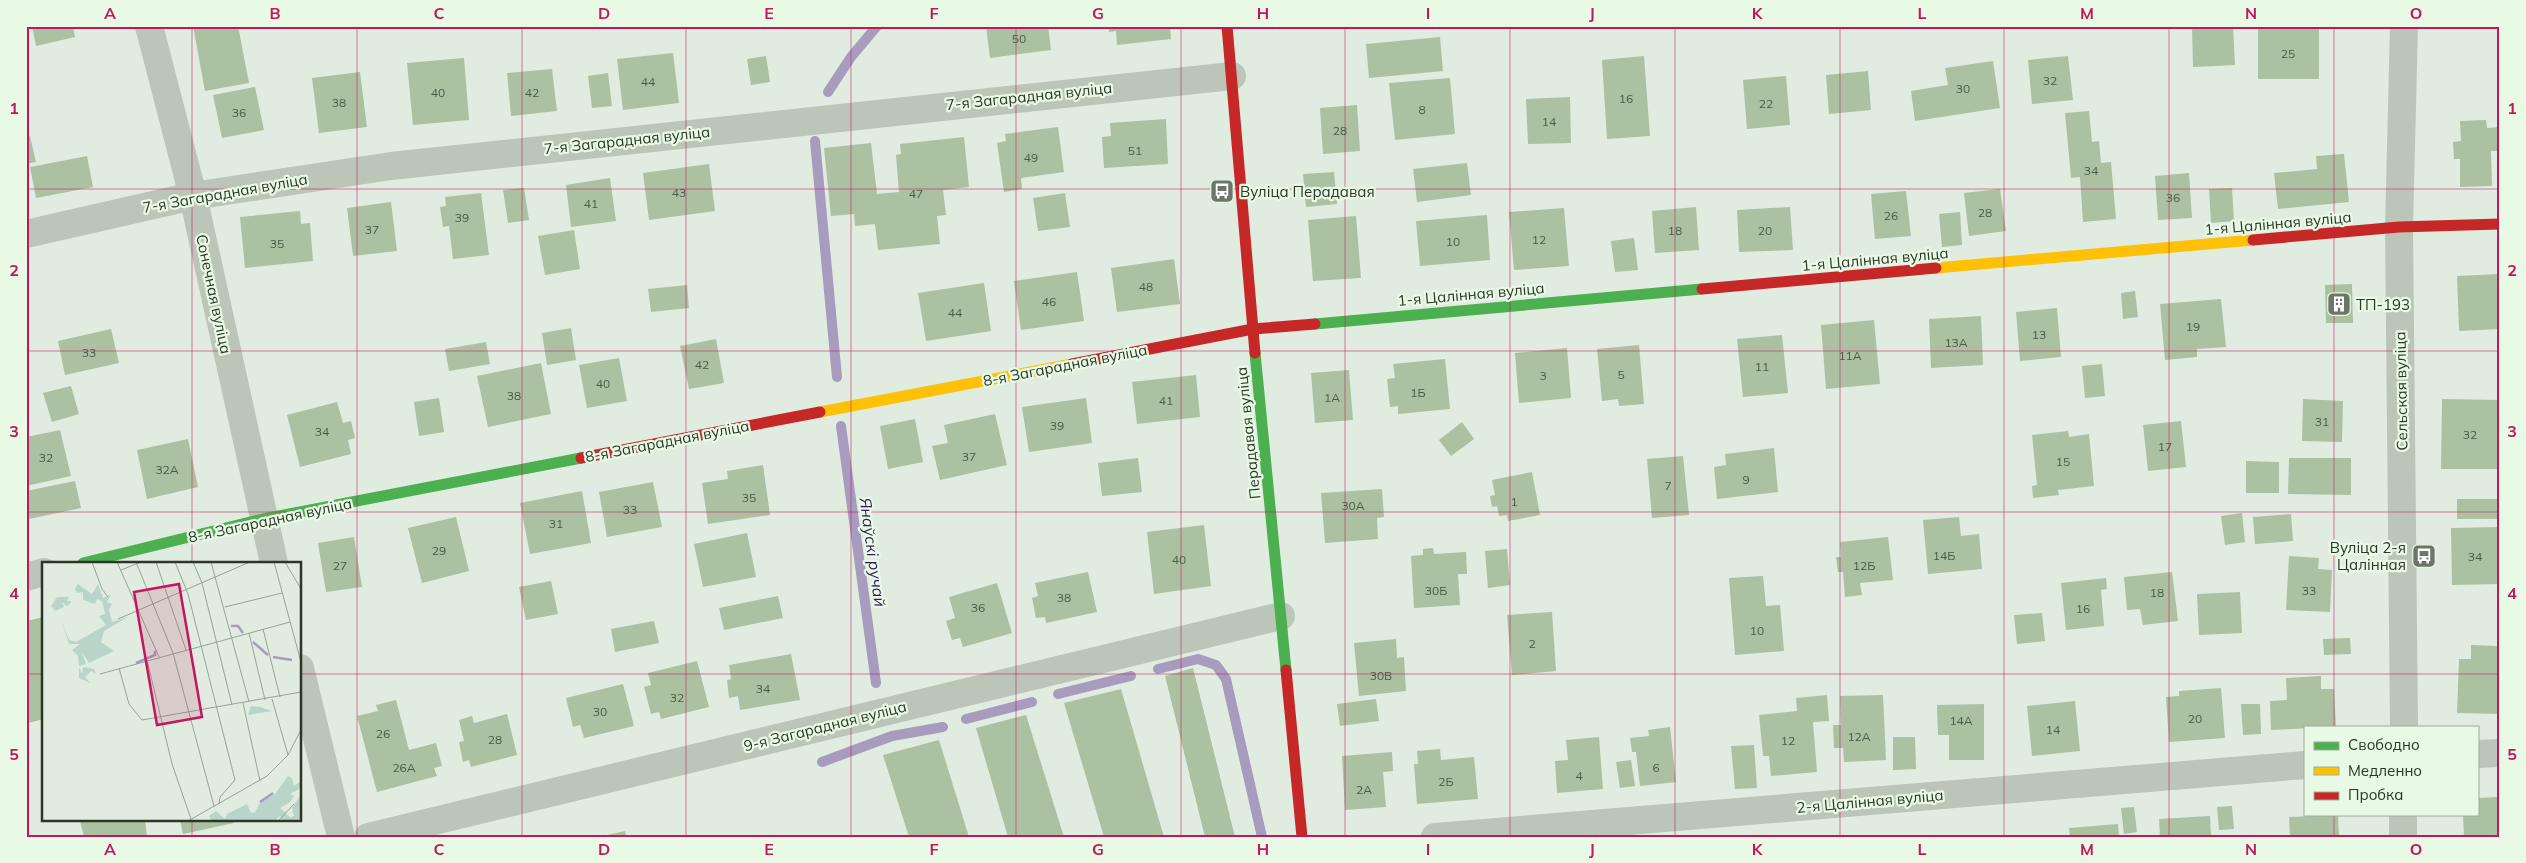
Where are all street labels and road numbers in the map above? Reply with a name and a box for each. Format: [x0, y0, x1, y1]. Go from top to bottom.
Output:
street label: 7-я Загарадная вуліца [945, 78, 1113, 114]
street label: 7-я Загарадная вуліца [543, 122, 711, 158]
street label: 7-я Загарадная вуліца [141, 169, 309, 217]
street label: 1-я Цалінная вуліца [2204, 207, 2352, 239]
street label: Сонечная вуліца [192, 233, 236, 355]
street label: 1-я Цалінная вуліца [1801, 243, 1949, 275]
street label: 1-я Цалінная вуліца [1397, 278, 1545, 310]
street label: Сельская вуліца [2390, 331, 2412, 451]
street label: 8-я Загарадная вуліца [981, 340, 1149, 390]
street label: Перадавая вуліца [1232, 366, 1264, 500]
street label: 8-я Загарадная вуліца [583, 416, 751, 466]
street label: 8-я Загарадная вуліца [186, 493, 354, 547]
street label: 9-я Загарадная вуліца [742, 697, 908, 755]
street label: 2-я Цалінная вуліца [1796, 785, 1944, 817]

